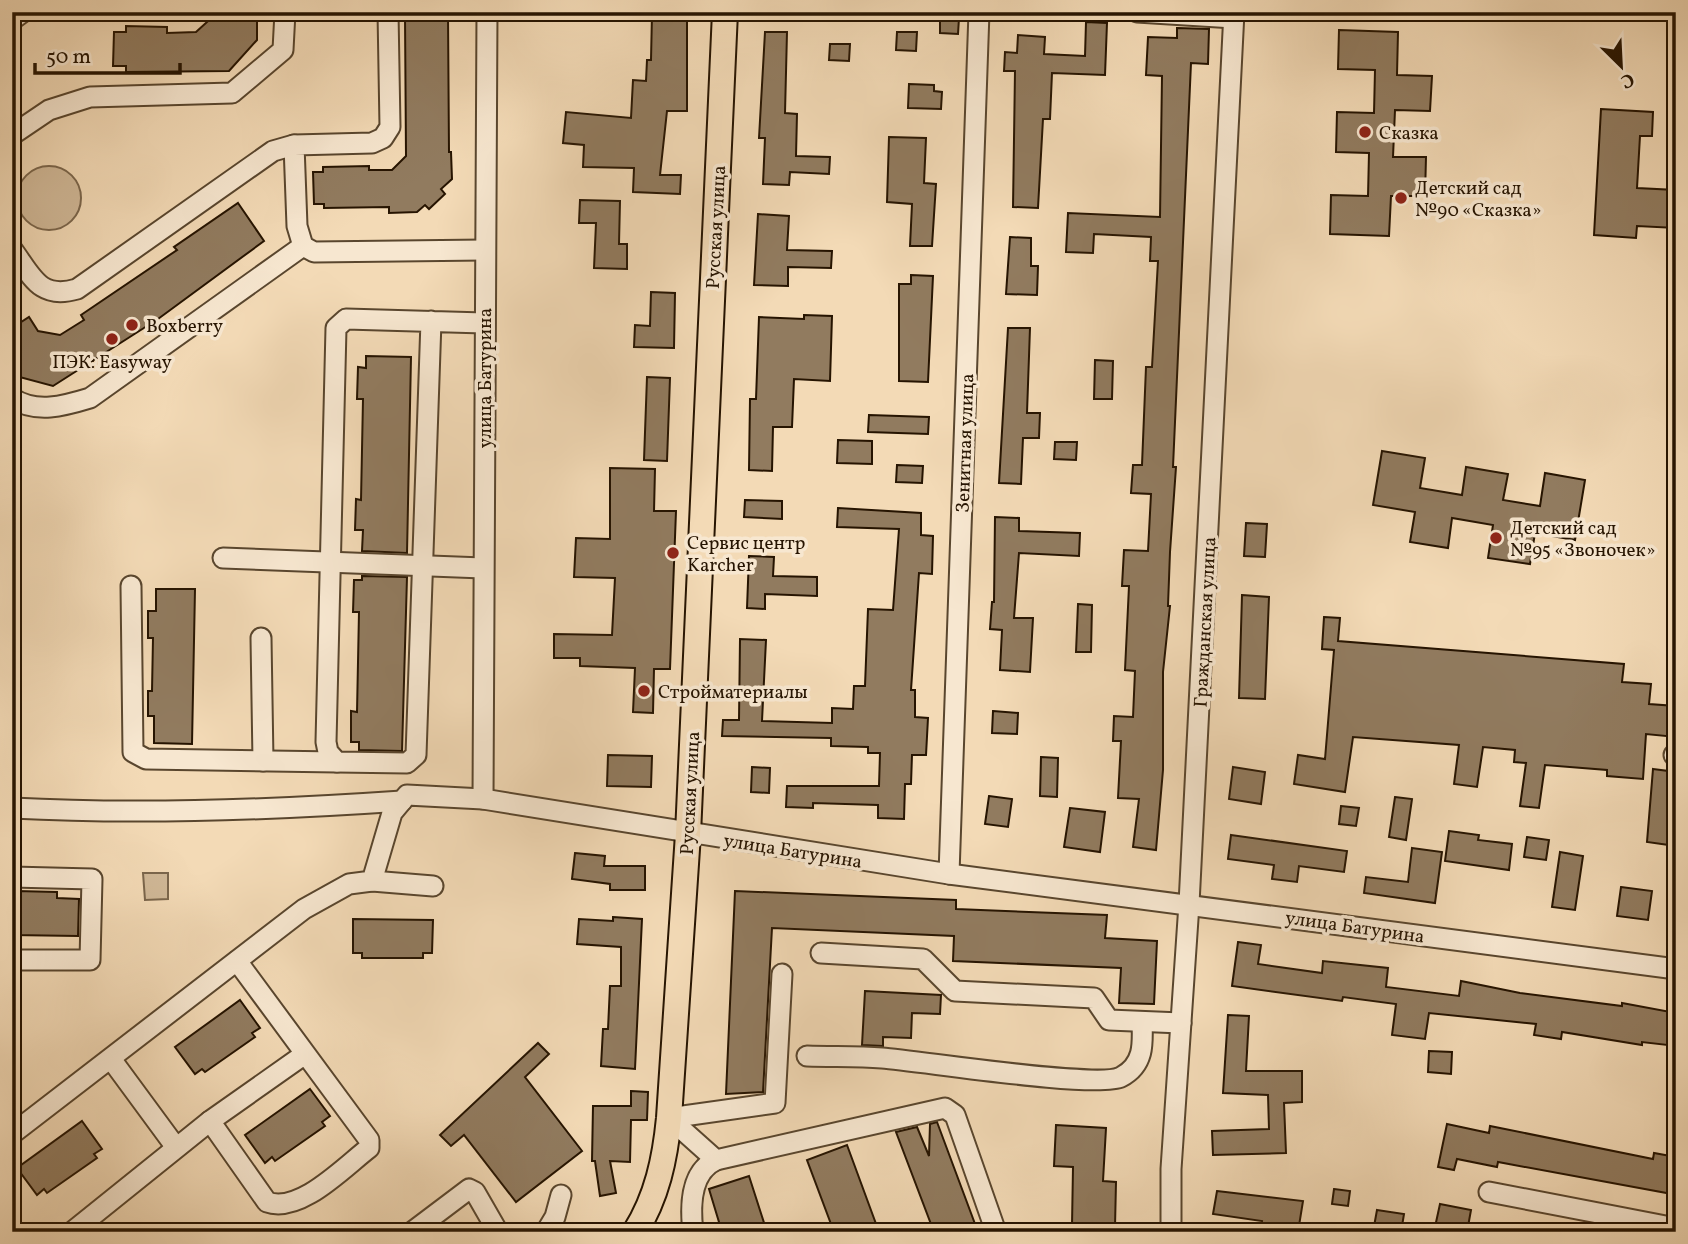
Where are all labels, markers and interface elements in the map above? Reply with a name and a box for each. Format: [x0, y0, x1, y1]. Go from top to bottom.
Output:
scale bar [35, 32, 180, 76]
north arrow [1586, 32, 1656, 102]
text: 50 m [46, 43, 91, 72]
text: С [1616, 65, 1638, 94]
place label: Сказка [1379, 121, 1439, 147]
marker: Сказка [1357, 124, 1373, 140]
street label: Русская улица [701, 165, 733, 290]
place label: Детский сад №90 «Сказка» [1415, 176, 1542, 224]
marker: Детский сад №90 «Сказка» [1393, 190, 1409, 206]
street label: улица Батурина [473, 308, 499, 448]
place label: Boxberry [146, 314, 223, 340]
marker: Boxberry [124, 317, 140, 333]
marker: ПЭК: Easyway [104, 331, 120, 347]
place label: ПЭК: Easyway [52, 350, 172, 376]
street label: Зенитная улица [951, 373, 981, 513]
place label: Детский сад №95 «Звоночек» [1510, 516, 1656, 564]
marker: Детский сад №95 «Звоночек» [1488, 530, 1504, 546]
place label: Сервис центр Karcher [687, 531, 806, 579]
street label: Гражданская улица [1189, 536, 1223, 708]
marker: Сервис центр Karcher [665, 545, 681, 561]
place label: Стройматериалы [658, 680, 808, 706]
marker: Стройматериалы [636, 683, 652, 699]
street label: Русская улица [675, 731, 707, 856]
street label: улица Батурина [721, 828, 864, 876]
street label: улица Батурина [1283, 905, 1426, 951]

